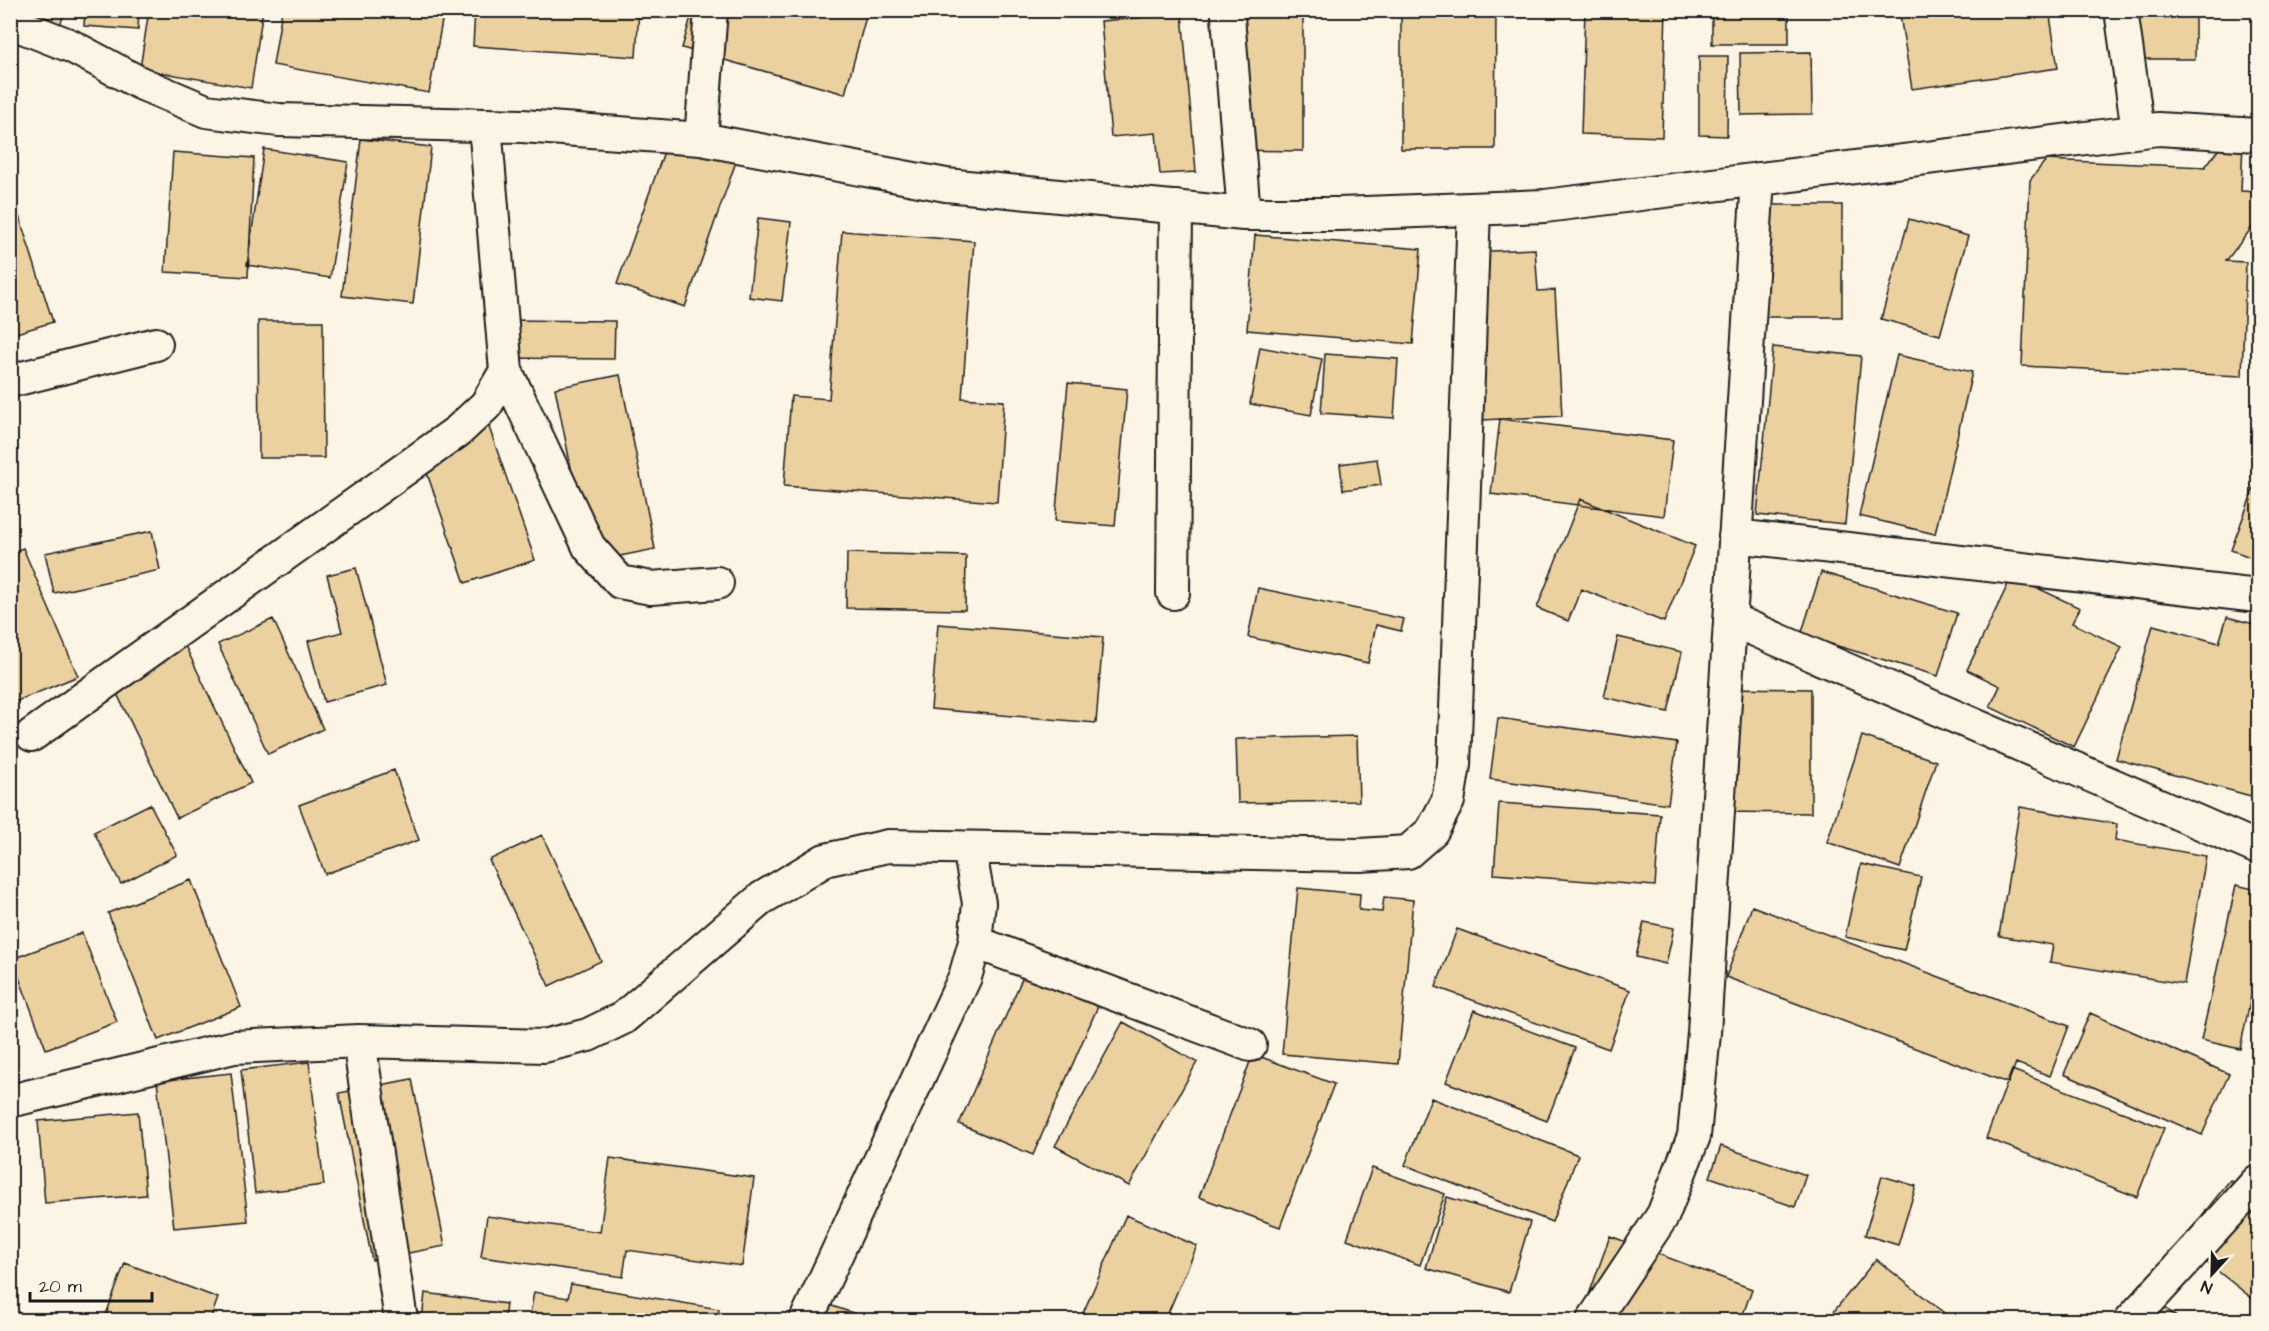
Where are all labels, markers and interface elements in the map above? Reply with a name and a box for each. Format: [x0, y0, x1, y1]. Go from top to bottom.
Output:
north arrow [2182, 1244, 2242, 1304]
scale bar [30, 1265, 152, 1303]
text: 20 m [39, 1274, 82, 1299]
text: N [2198, 1275, 2216, 1299]

